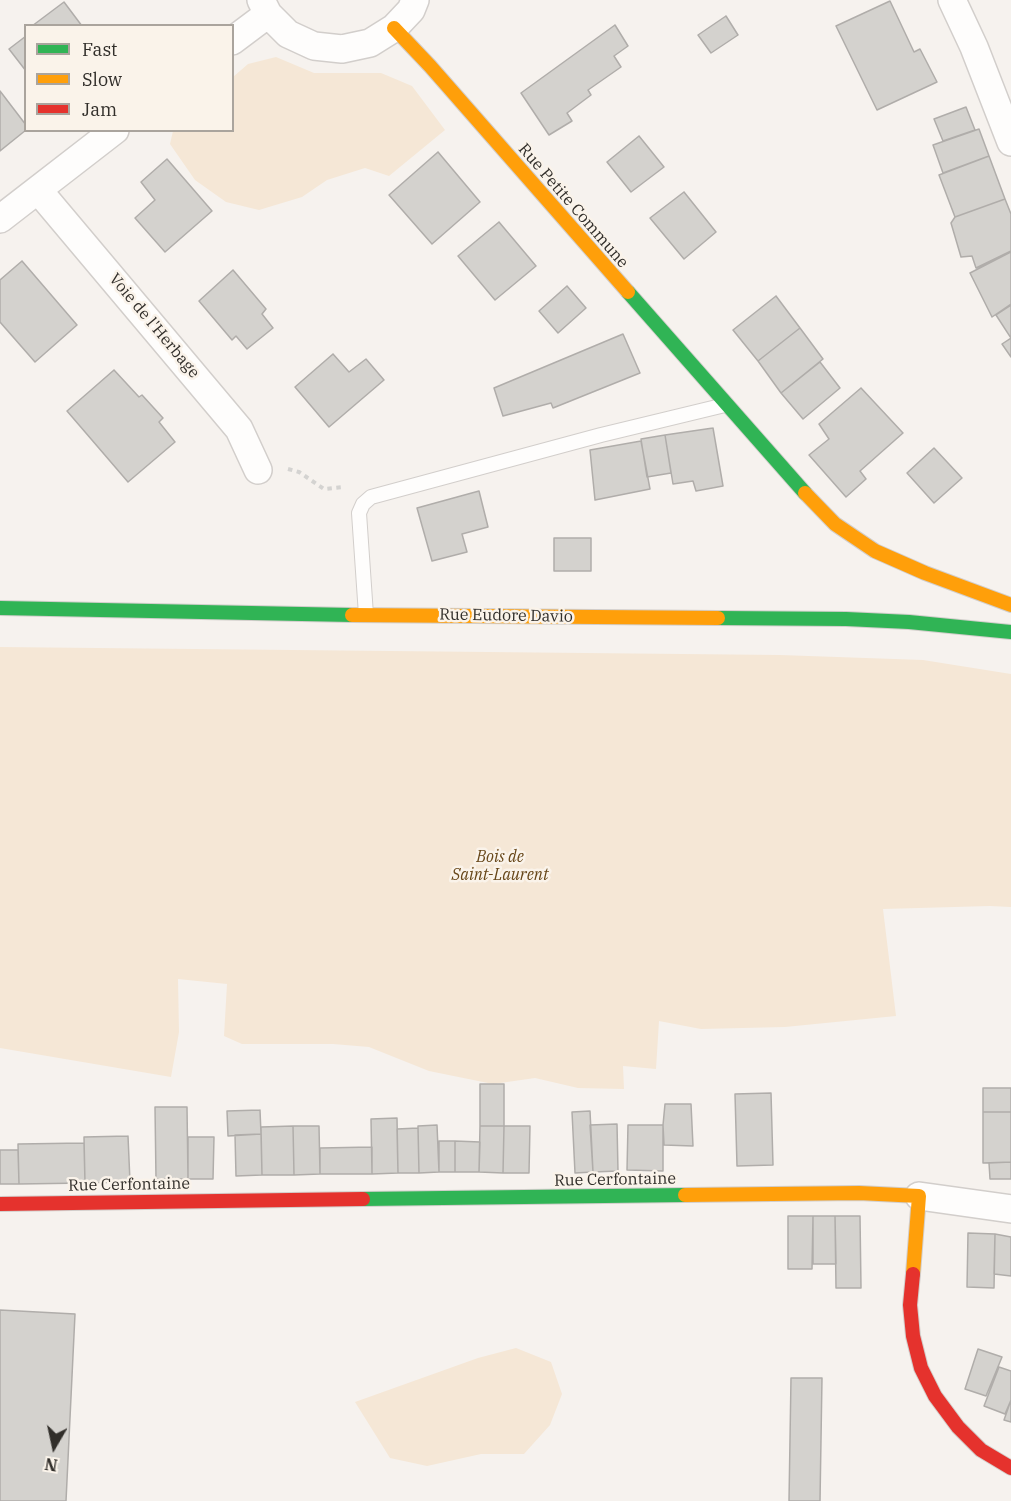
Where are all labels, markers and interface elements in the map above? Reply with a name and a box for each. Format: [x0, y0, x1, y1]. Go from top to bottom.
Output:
legend [24, 24, 234, 132]
text: Fast [82, 38, 117, 61]
text: Slow [82, 68, 122, 91]
text: Jam [82, 98, 117, 121]
street label: Rue Petite Commune [514, 140, 632, 272]
street label: Voie de l'Herbage [105, 270, 203, 382]
street label: Rue Eudore Davio [439, 605, 573, 627]
park label: Bois de Saint-Laurent [451, 847, 549, 885]
street label: Rue Cerfontaine [554, 1169, 676, 1191]
street label: Rue Cerfontaine [68, 1174, 190, 1196]
north arrow [24, 1417, 84, 1477]
text: N [43, 1454, 59, 1476]

